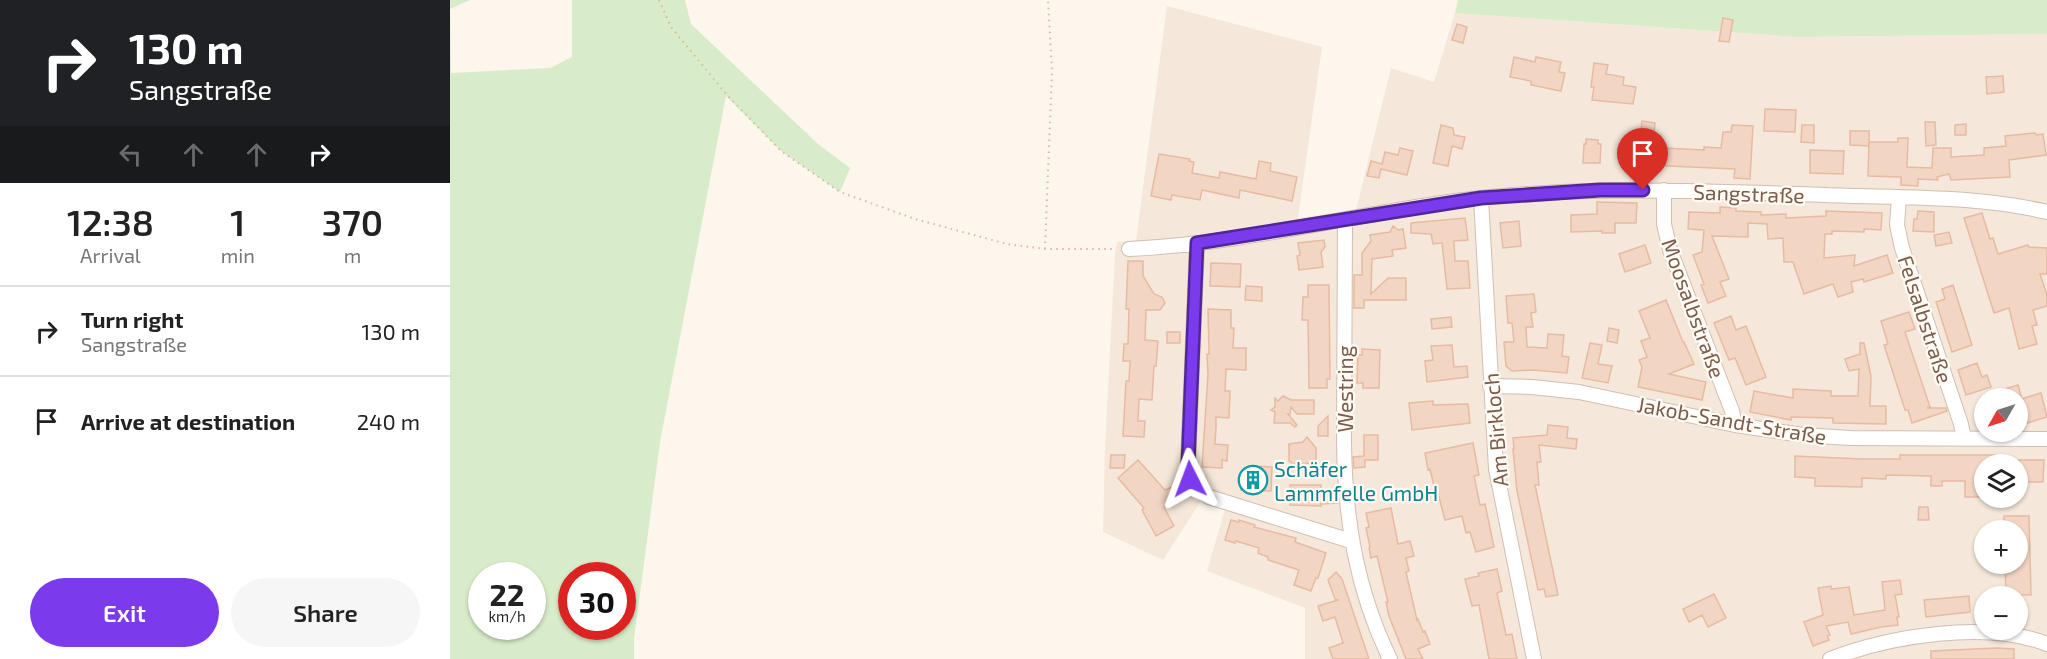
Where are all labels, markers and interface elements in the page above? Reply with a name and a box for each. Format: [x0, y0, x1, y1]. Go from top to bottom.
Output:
text: 130 m [129, 22, 244, 72]
icon: right [30, 24, 108, 102]
text: Sangstraße [129, 73, 272, 105]
pin [1617, 128, 1668, 190]
icon: arrive [1626, 137, 1659, 170]
icon: left [114, 138, 147, 171]
icon: ahead [177, 138, 210, 171]
icon: ahead [240, 138, 273, 171]
icon: right [303, 138, 336, 171]
street label: Sangstraße [1693, 179, 1805, 207]
text: 12:38 [67, 200, 154, 243]
text: 1 [230, 200, 245, 243]
text: 370 [322, 200, 383, 243]
street label: Moosalbstraße [1657, 235, 1731, 381]
text: Arrival [80, 243, 141, 267]
text: min [221, 243, 255, 267]
text: m [344, 243, 361, 267]
street label: Felsalbstraße [1894, 252, 1958, 386]
text: Turn right [81, 306, 183, 332]
icon: right [30, 315, 63, 348]
text: 130 m [362, 318, 420, 344]
text: Sangstraße [81, 332, 187, 356]
street label: Westring [1332, 345, 1357, 433]
street label: Am Birkloch [1478, 372, 1512, 488]
north arrow [1974, 388, 2028, 442]
map controls [1974, 388, 2028, 640]
street label: Jakob-Sandt-Straße [1635, 391, 1829, 449]
icon: arrive [30, 405, 63, 438]
text: Arrive at destination [81, 408, 295, 434]
text: 240 m [357, 408, 420, 434]
position arrow [1158, 447, 1222, 511]
button: layers [1974, 454, 2028, 508]
place label: Schäfer Lammfelle GmbH [1274, 456, 1438, 505]
building icon: Schäfer Lammfelle GmbH [1237, 464, 1269, 496]
button: + [1974, 520, 2028, 574]
speed limit sign: 30 [558, 562, 636, 640]
text: 22 [490, 576, 524, 612]
button: Exit [30, 578, 219, 647]
button: Share [231, 578, 420, 647]
button: − [1974, 586, 2028, 640]
text: km/h [488, 607, 526, 625]

